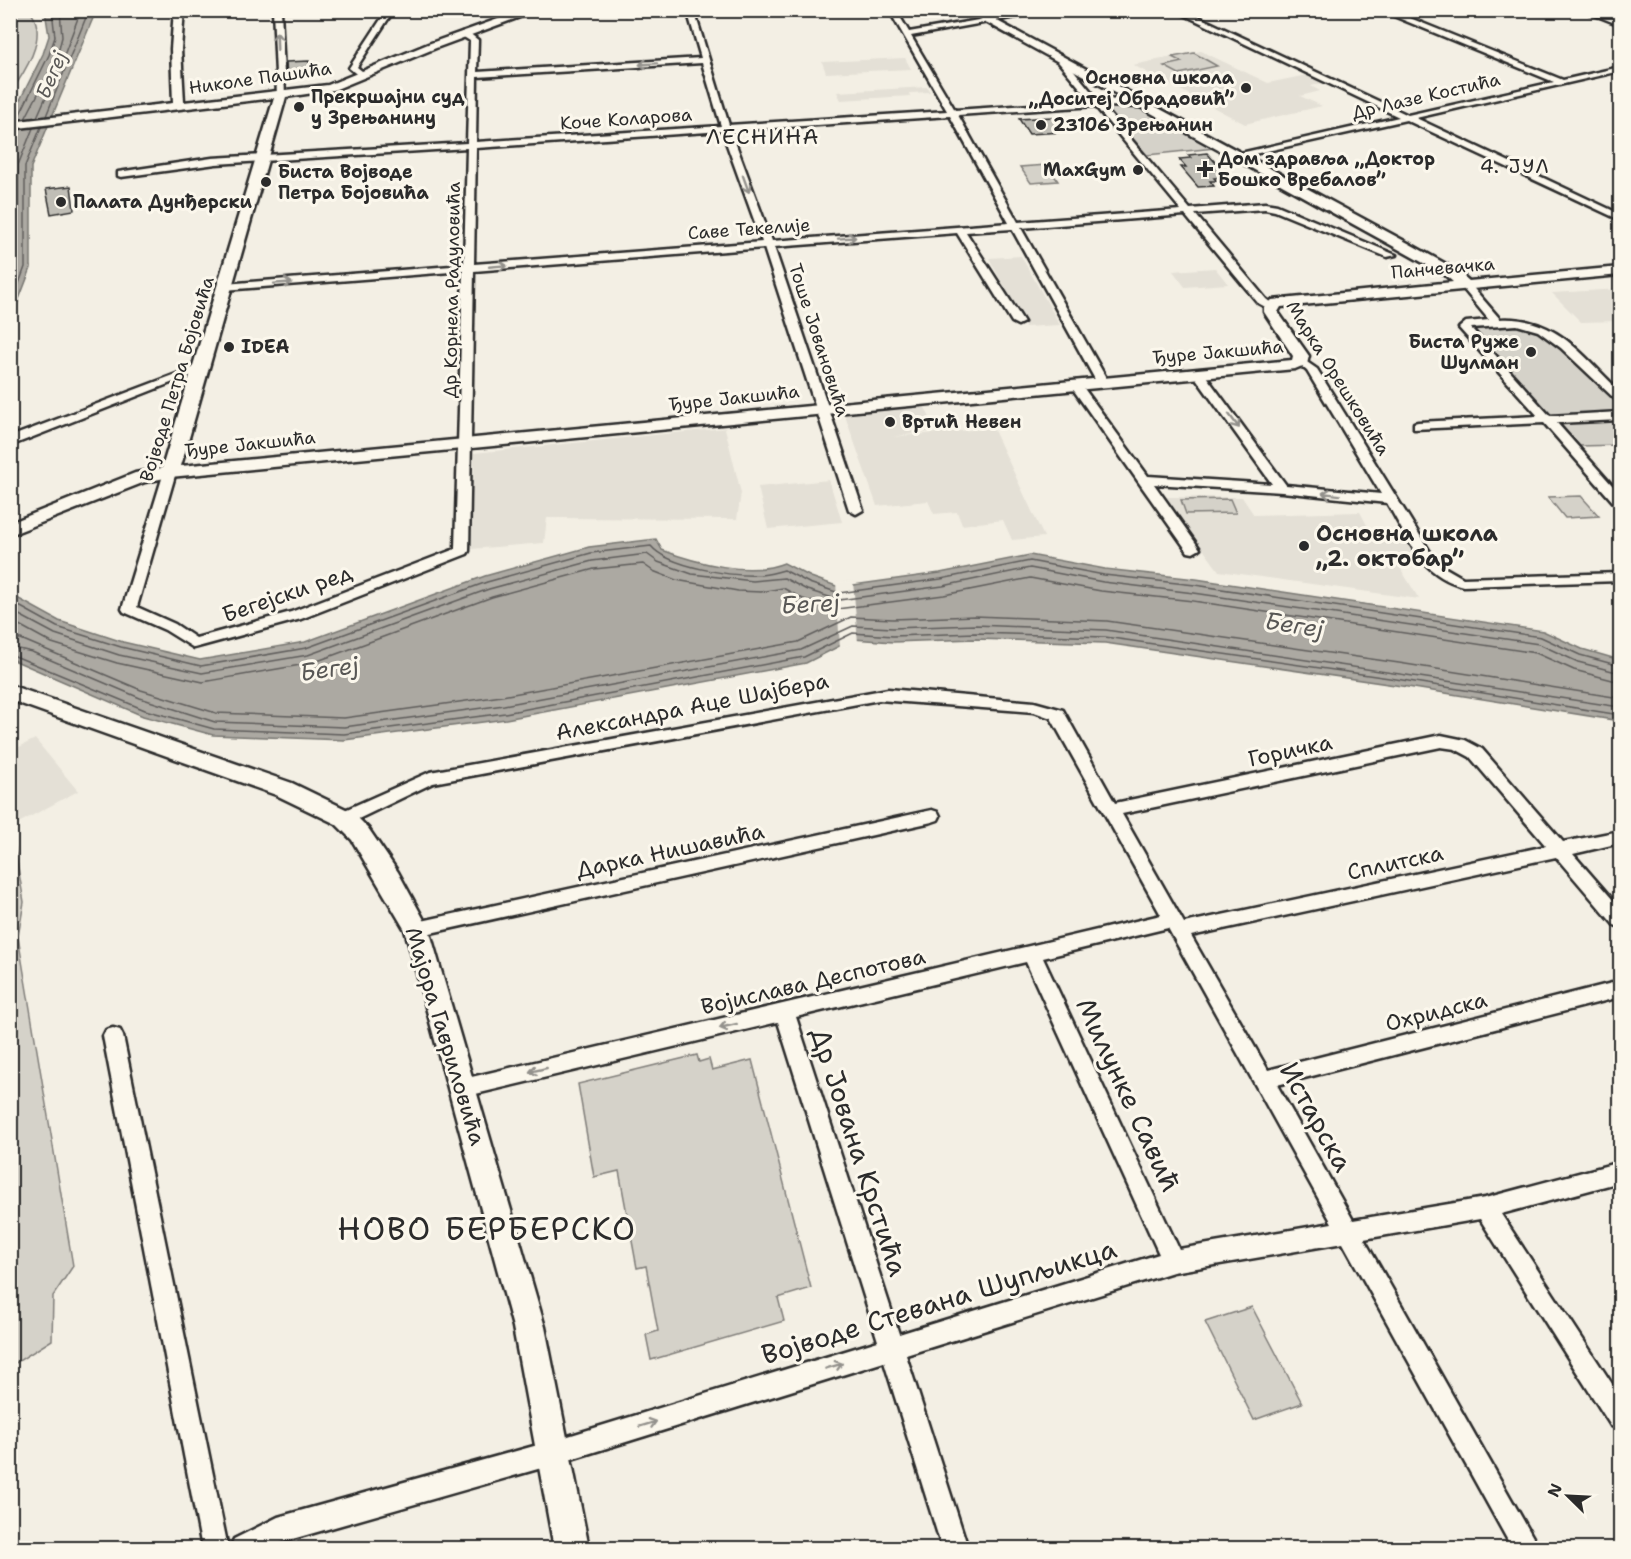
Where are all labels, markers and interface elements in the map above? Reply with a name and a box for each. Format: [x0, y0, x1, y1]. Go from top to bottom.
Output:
one-way arrow [271, 31, 283, 51]
water label: Бегеј [29, 47, 73, 103]
street label: Николе Пашића [187, 56, 333, 100]
one-way arrow [639, 58, 659, 69]
place label: Основна школа „Доситеј Обрадовић” [1029, 66, 1235, 111]
street label: Др Лазе Костића [1349, 67, 1503, 125]
marker: Основна школа „Доситеј Обрадовић” [1239, 81, 1253, 95]
place label: Прекршајни суд у Зрењанину [311, 85, 465, 130]
marker: Прекршајни суд у Зрењанину [292, 100, 306, 114]
street label: Коче Коларова [559, 102, 693, 136]
place label: 23106 Зрењанин [1053, 113, 1213, 137]
marker: 23106 Зрењанин [1034, 118, 1048, 132]
district label: ЛЕСНИНА [706, 122, 820, 151]
place label: Дом здравља „Доктор Бошко Вребалов” [1218, 147, 1435, 192]
district label: 4. ЈУЛ [1480, 153, 1550, 179]
place label: MaxGym [1043, 158, 1127, 182]
place label: Биста Војводе Петра Бојовића [278, 160, 429, 205]
marker: Дом здравља „Доктор Бошко Вребалов” [1196, 160, 1214, 178]
marker: MaxGym [1131, 163, 1145, 177]
one-way arrow [742, 174, 753, 193]
marker: Биста Војводе Петра Бојовића [259, 175, 273, 189]
street label: Др Корнела Радуловића [438, 182, 466, 398]
place label: Палата Дунђерски [73, 190, 253, 214]
marker: Палата Дунђерски [54, 195, 68, 209]
street label: Саве Текелије [687, 213, 811, 245]
one-way arrow [837, 233, 857, 244]
street label: Панчевачка [1390, 252, 1496, 284]
one-way arrow [488, 260, 508, 271]
street label: Тоше Јовановића [783, 261, 855, 419]
street label: Војводе Петра Бојовића [134, 274, 220, 484]
one-way arrow [272, 277, 292, 288]
street label: Марка Орешковића [1281, 296, 1395, 460]
place label: Биста Руже Шулман [1409, 330, 1519, 375]
street label: Ђуре Јакшића [1151, 334, 1285, 370]
place label: IDEA [241, 335, 289, 359]
marker: IDEA [222, 340, 236, 354]
marker: Биста Руже Шулман [1524, 345, 1538, 359]
street label: Ђуре Јакшића [667, 379, 801, 417]
place label: Вртић Невен [902, 410, 1021, 434]
one-way arrow [1227, 412, 1240, 428]
marker: Вртић Невен [883, 415, 897, 429]
street label: Ђуре Јакшића [183, 425, 317, 463]
one-way arrow [1322, 488, 1342, 499]
place label: Основна школа „2. октобар” [1316, 519, 1498, 573]
marker: Основна школа „2. октобар” [1297, 539, 1311, 553]
street label: Бегејски ред [218, 558, 356, 629]
water label: Бегеј [780, 586, 841, 622]
water label: Бегеј [1262, 605, 1326, 646]
water label: Бегеј [298, 649, 361, 689]
street label: Александра Аце Шајбера [553, 666, 831, 747]
street label: Горичка [1245, 727, 1335, 774]
street label: Дарка Нишавића [573, 816, 767, 885]
street label: Сплитска [1344, 838, 1446, 887]
street label: Мајора Гавриловића [398, 923, 493, 1149]
street label: Војислава Деспотова [698, 941, 928, 1021]
street label: Охридска [1382, 985, 1490, 1038]
street label: Милунке Савић [1067, 992, 1190, 1198]
one-way arrow [719, 1020, 738, 1032]
street label: Др Јована Крстића [802, 1023, 917, 1281]
street label: Истарска [1271, 1055, 1362, 1179]
one-way arrow [529, 1065, 548, 1077]
district label: НОВО БЕРБЕРСКО [337, 1207, 637, 1250]
street label: Војводе Стевана Шупљикца [757, 1230, 1121, 1373]
one-way arrow [824, 1360, 843, 1371]
one-way arrow [638, 1418, 657, 1429]
north arrow [1538, 1466, 1598, 1526]
text: N [1543, 1480, 1567, 1500]

